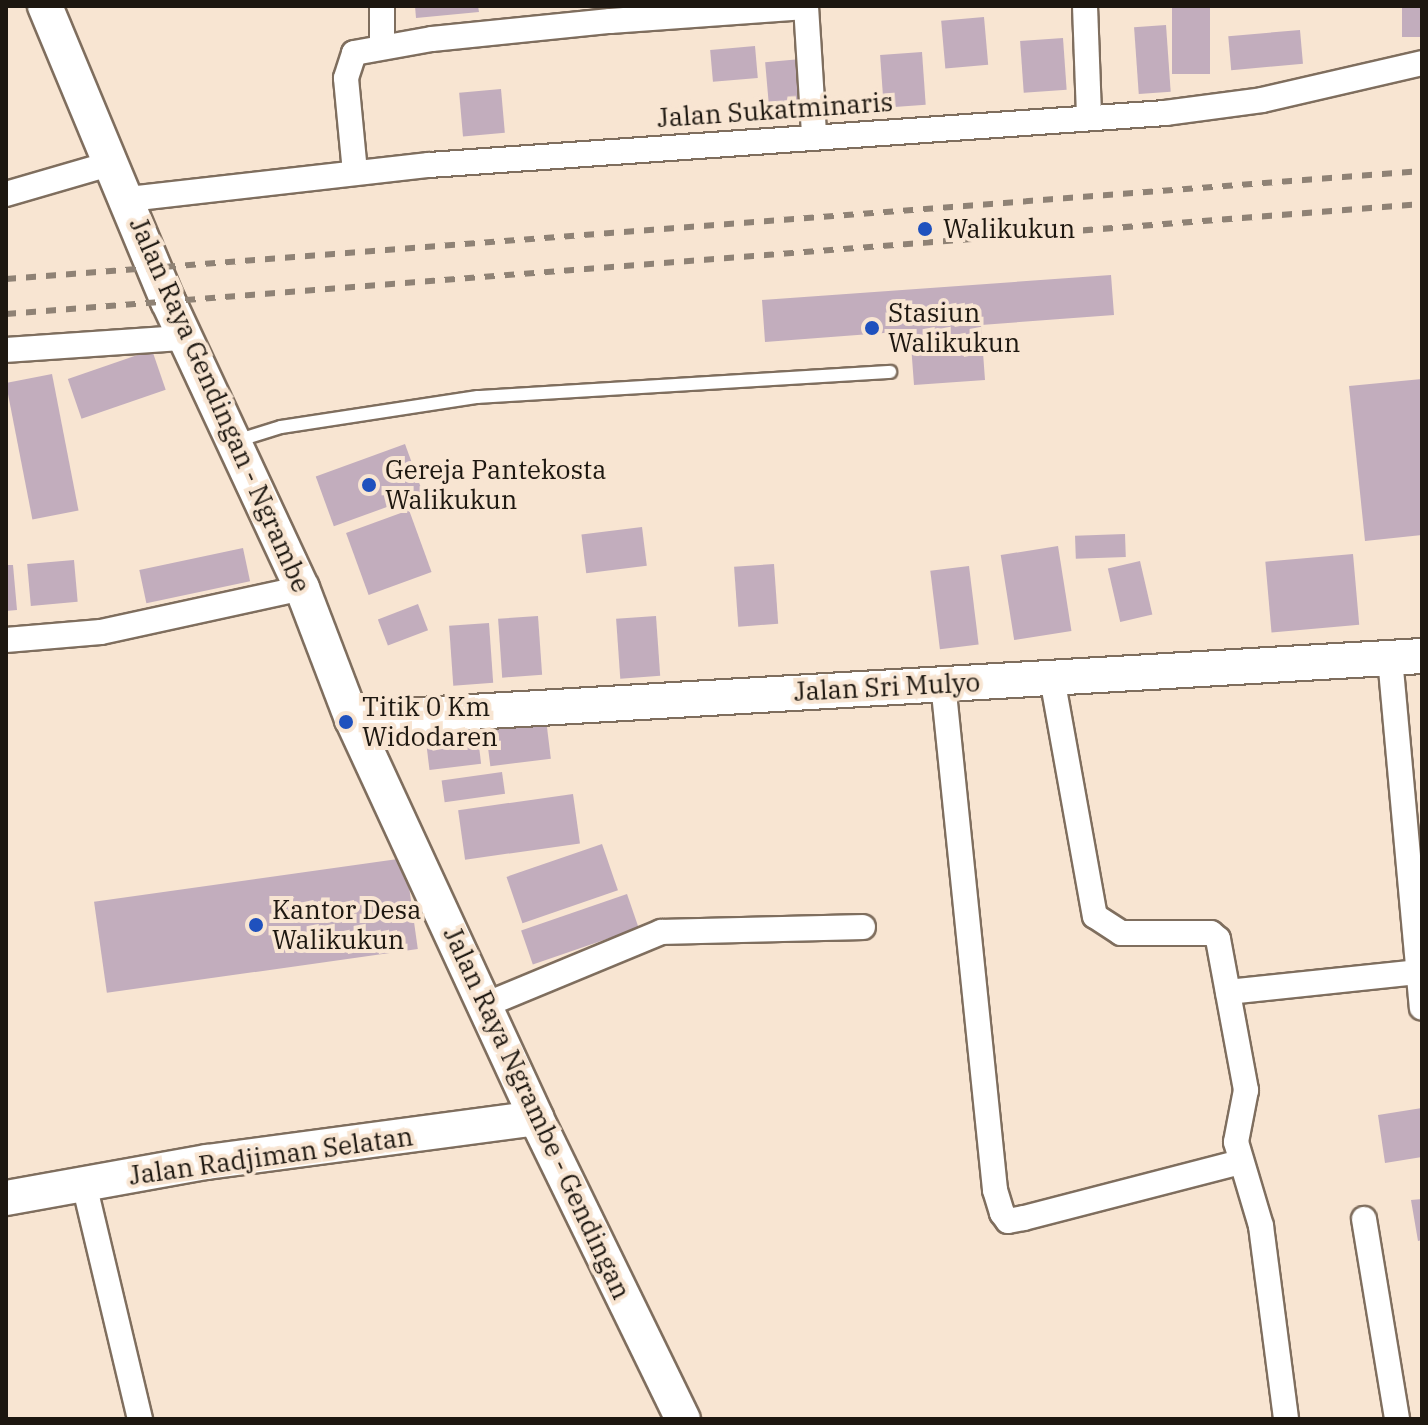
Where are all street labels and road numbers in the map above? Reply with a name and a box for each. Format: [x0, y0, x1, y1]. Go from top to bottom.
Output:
street label: Jalan Sukatminaris [656, 86, 894, 134]
street label: Jalan Raya Gendingan - Ngrambe [123, 213, 317, 597]
street label: Jalan Sri Mulyo [793, 667, 981, 707]
street label: Jalan Raya Ngrambe - Gendingan [437, 922, 637, 1304]
street label: Jalan Radjiman Selatan [127, 1121, 415, 1191]

